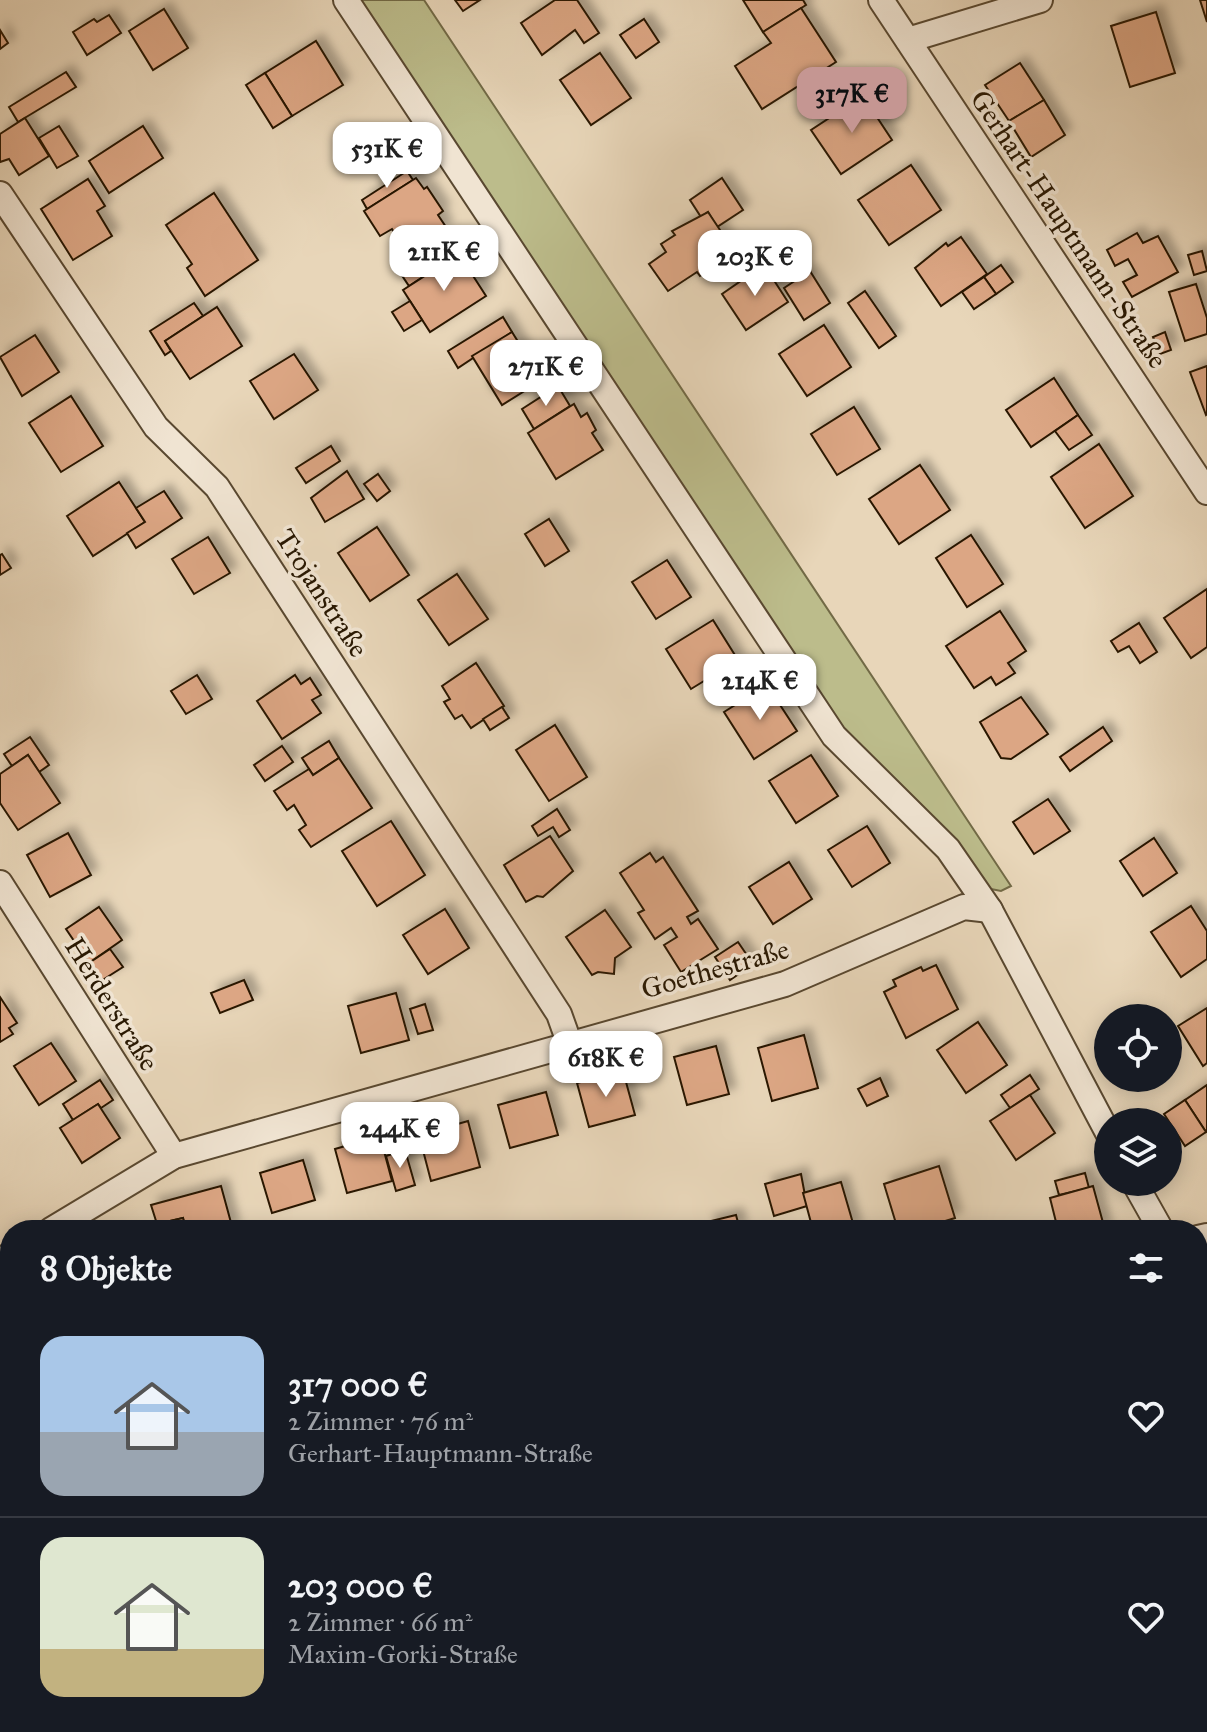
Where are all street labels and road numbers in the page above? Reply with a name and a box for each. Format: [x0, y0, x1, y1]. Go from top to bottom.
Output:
street label: Gerhart-Hauptmann-Straße [963, 83, 1175, 375]
street label: Trojanstraße [268, 522, 376, 664]
street label: Herderstraße [57, 931, 167, 1077]
street label: Goethestraße [637, 931, 793, 1007]

